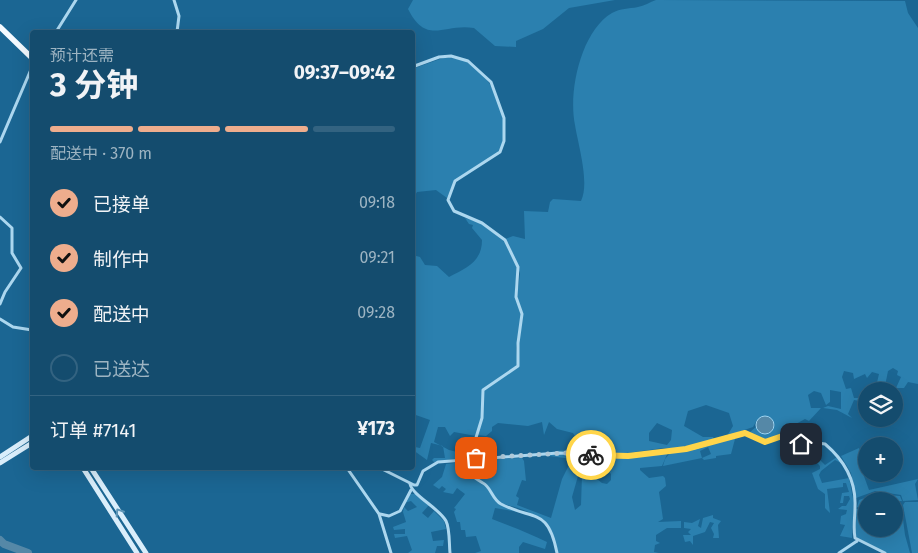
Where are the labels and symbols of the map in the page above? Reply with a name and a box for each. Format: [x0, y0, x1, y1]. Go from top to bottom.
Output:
pin [780, 423, 822, 465]
courier [566, 430, 616, 480]
pin [455, 437, 497, 479]
one-way arrow [116, 508, 125, 518]

